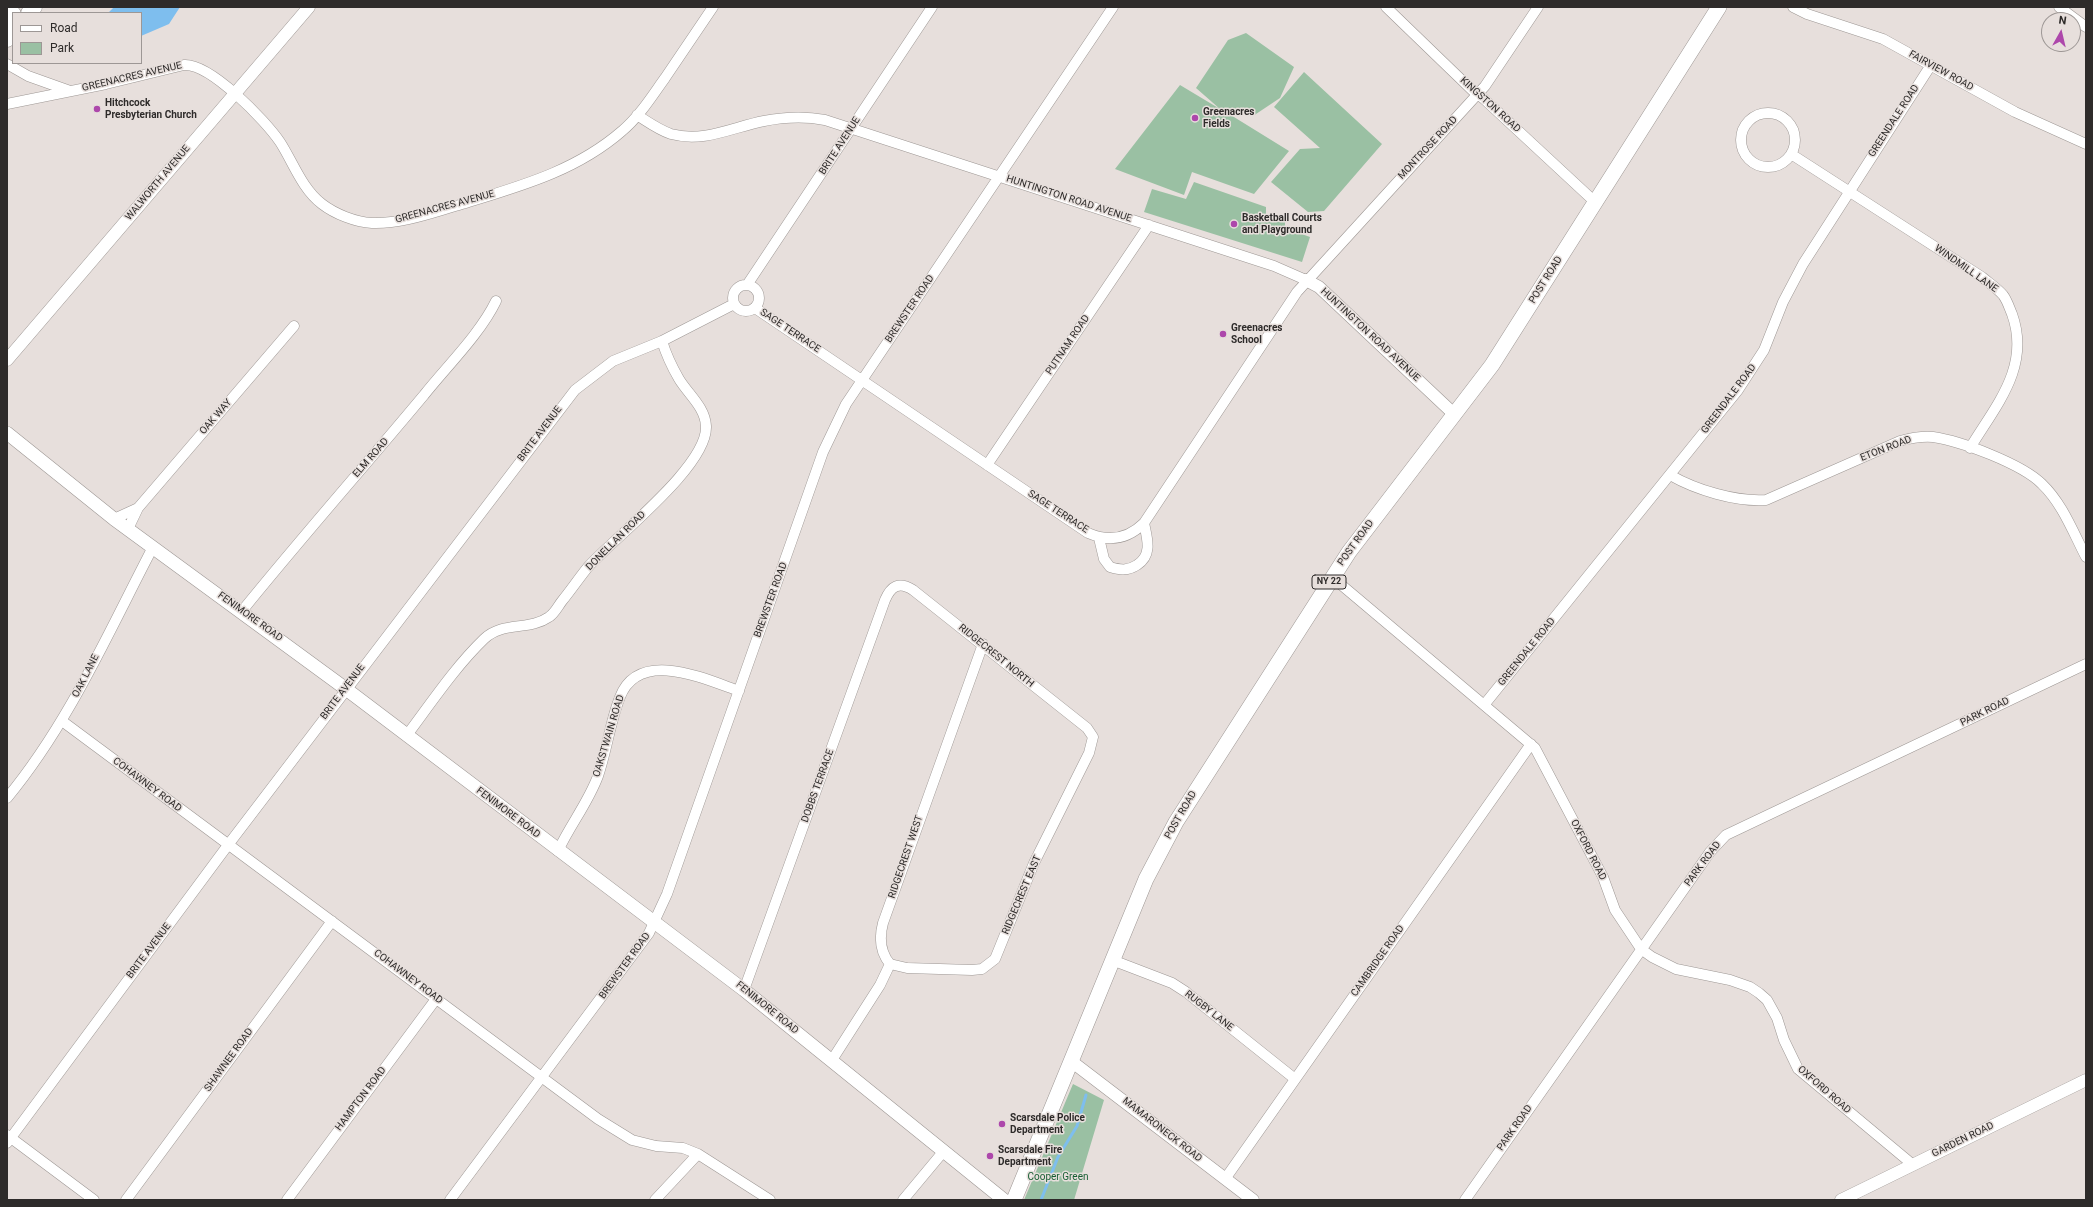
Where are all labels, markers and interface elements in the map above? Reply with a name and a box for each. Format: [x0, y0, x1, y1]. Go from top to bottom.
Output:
legend [12, 12, 142, 64]
north arrow [2041, 12, 2081, 52]
text: N [2058, 14, 2067, 28]
text: Road [50, 21, 78, 35]
text: Park [50, 41, 74, 55]
street label: FAIRVIEW ROAD [1907, 48, 1975, 94]
street label: GREENACRES AVENUE [81, 60, 183, 94]
street label: KINGSTON ROAD [1457, 75, 1523, 135]
street label: GREENDALE ROAD [1866, 82, 1922, 160]
place label: Hitchcock Presbyterian Church [105, 97, 197, 120]
marker: Hitchcock Presbyterian Church [92, 104, 102, 114]
place label: Greenacres Fields [1203, 106, 1254, 130]
marker: Greenacres Fields [1190, 113, 1200, 123]
street label: MONTROSE ROAD [1396, 114, 1460, 182]
street label: BRITE AVENUE [817, 115, 863, 177]
street label: WALWORTH AVENUE [123, 143, 193, 223]
street label: HUNTINGTON ROAD AVENUE [1005, 173, 1133, 225]
street label: GREENACRES AVENUE [394, 188, 496, 226]
place label: Basketball Courts and Playground [1242, 212, 1322, 236]
marker: Basketball Courts and Playground [1229, 219, 1239, 229]
street label: WINDMILL LANE [1932, 243, 2000, 295]
street label: POST ROAD [1527, 254, 1565, 306]
street label: BREWSTER ROAD [883, 273, 937, 345]
street label: HUNTINGTON ROAD AVENUE [1318, 286, 1422, 384]
street label: SAGE TERRACE [758, 306, 822, 356]
street label: PUTNAM ROAD [1044, 313, 1092, 377]
place label: Greenacres School [1231, 322, 1282, 346]
marker: Greenacres School [1218, 329, 1228, 339]
street label: GREENDALE ROAD [1699, 362, 1759, 436]
street label: OAK WAY [197, 397, 235, 437]
street label: BRITE AVENUE [515, 404, 565, 464]
street label: ETON ROAD [1859, 434, 1913, 464]
street label: ELM ROAD [351, 436, 391, 480]
street label: SAGE TERRACE [1025, 488, 1091, 536]
street label: DONELLAN ROAD [584, 509, 648, 573]
street label: POST ROAD [1335, 518, 1377, 568]
street label: BREWSTER ROAD [752, 561, 790, 639]
road number: NY 22 [1312, 575, 1346, 589]
street label: FENIMORE ROAD [215, 590, 285, 644]
street label: GREENDALE ROAD [1496, 616, 1558, 688]
street label: RIDGECREST NORTH [956, 622, 1036, 690]
street label: OAK LANE [70, 652, 102, 700]
street label: BRITE AVENUE [318, 662, 368, 722]
street label: OAKSTWAIN ROAD [591, 694, 627, 778]
street label: PARK ROAD [1959, 695, 2011, 729]
street label: DOBBS TERRACE [799, 748, 837, 824]
street label: COHAWNEY ROAD [110, 755, 184, 815]
street label: FENIMORE ROAD [474, 785, 542, 841]
street label: POST ROAD [1162, 789, 1200, 841]
street label: RIDGECREST WEST [886, 814, 926, 900]
street label: OXFORD ROAD [1568, 818, 1608, 882]
street label: PARK ROAD [1682, 839, 1724, 889]
street label: RIDGECREST EAST [1000, 854, 1044, 936]
street label: BRITE AVENUE [124, 921, 174, 981]
street label: CAMBRIDGE ROAD [1349, 923, 1407, 999]
street label: BREWSTER ROAD [597, 930, 653, 1002]
street label: COHAWNEY ROAD [371, 947, 445, 1007]
street label: FENIMORE ROAD [733, 979, 801, 1037]
street label: RUGBY LANE [1182, 988, 1236, 1034]
street label: SHAWNEE ROAD [202, 1026, 256, 1094]
street label: OXFORD ROAD [1795, 1064, 1853, 1116]
street label: HAMPTON ROAD [333, 1065, 389, 1133]
street label: MAMARONECK ROAD [1120, 1095, 1204, 1165]
street label: PARK ROAD [1495, 1103, 1535, 1153]
place label: Scarsdale Police Department [1010, 1112, 1085, 1136]
marker: Scarsdale Police Department [997, 1119, 1007, 1129]
street label: GARDEN ROAD [1930, 1120, 1996, 1160]
place label: Scarsdale Fire Department [998, 1144, 1062, 1168]
marker: Scarsdale Fire Department [985, 1151, 995, 1161]
park label: Cooper Green [1028, 1171, 1088, 1183]

